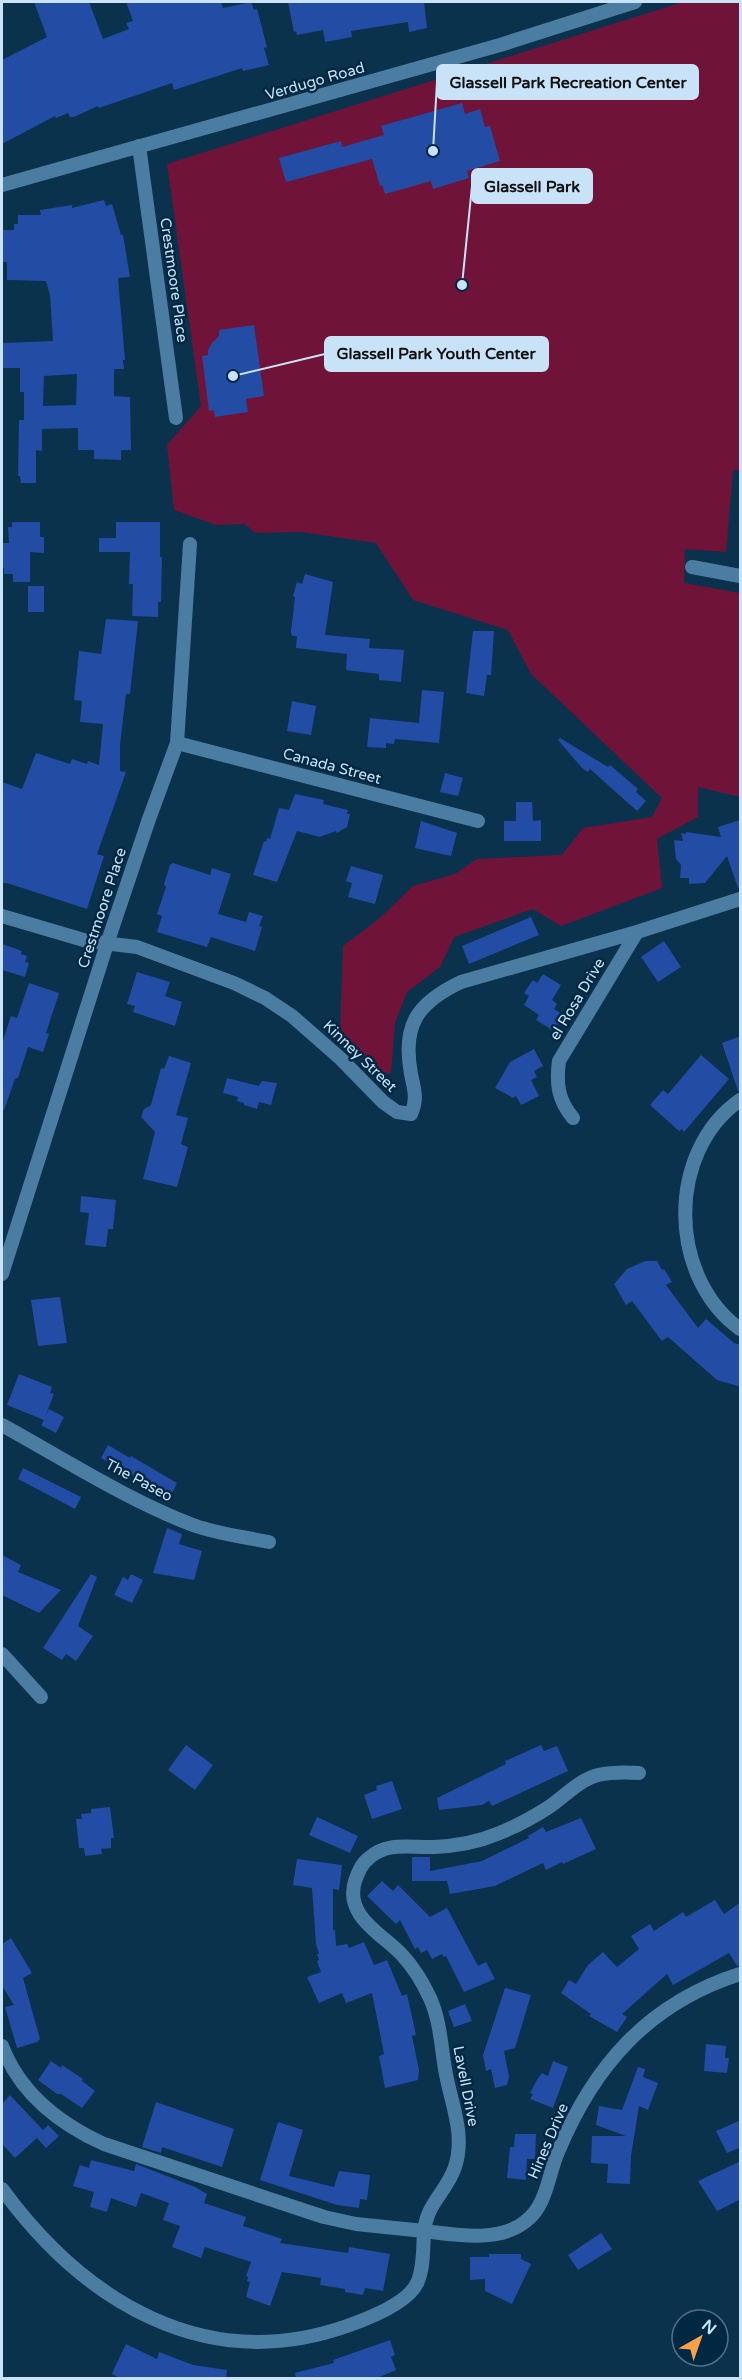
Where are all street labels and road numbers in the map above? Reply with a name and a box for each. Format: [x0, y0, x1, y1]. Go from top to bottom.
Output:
street label: Verdugo Road [263, 58, 367, 104]
street label: Crestmoore Place [156, 217, 192, 343]
street label: Canada Street [281, 744, 383, 788]
street label: Crestmoore Place [74, 845, 130, 971]
street label: el Rosa Drive [545, 955, 609, 1043]
street label: Kinney Street [319, 1016, 401, 1096]
street label: The Paseo [102, 1455, 176, 1505]
street label: Lavell Drive [449, 2044, 483, 2128]
street label: Hines Drive [524, 2100, 572, 2182]

